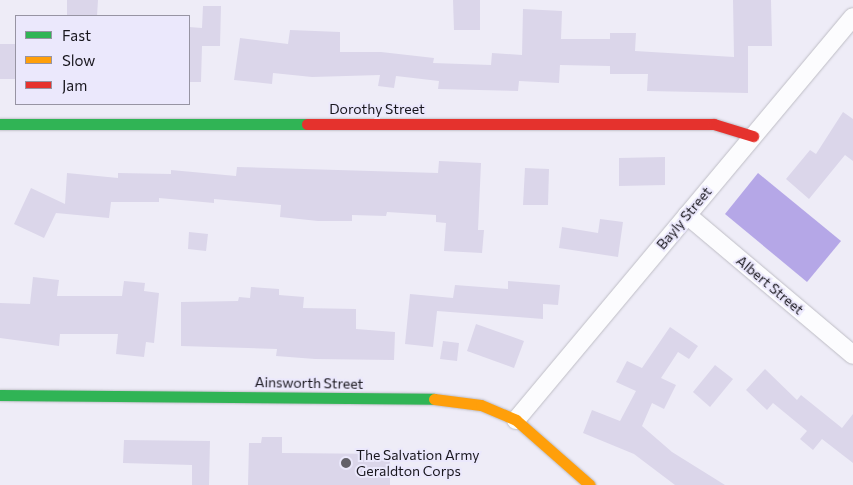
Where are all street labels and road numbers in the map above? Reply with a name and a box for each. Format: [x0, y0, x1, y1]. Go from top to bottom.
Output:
street label: Dorothy Street [329, 101, 425, 117]
street label: Bayly Street [653, 183, 715, 253]
street label: Albert Street [733, 252, 807, 318]
street label: Ainsworth Street [255, 374, 363, 392]

